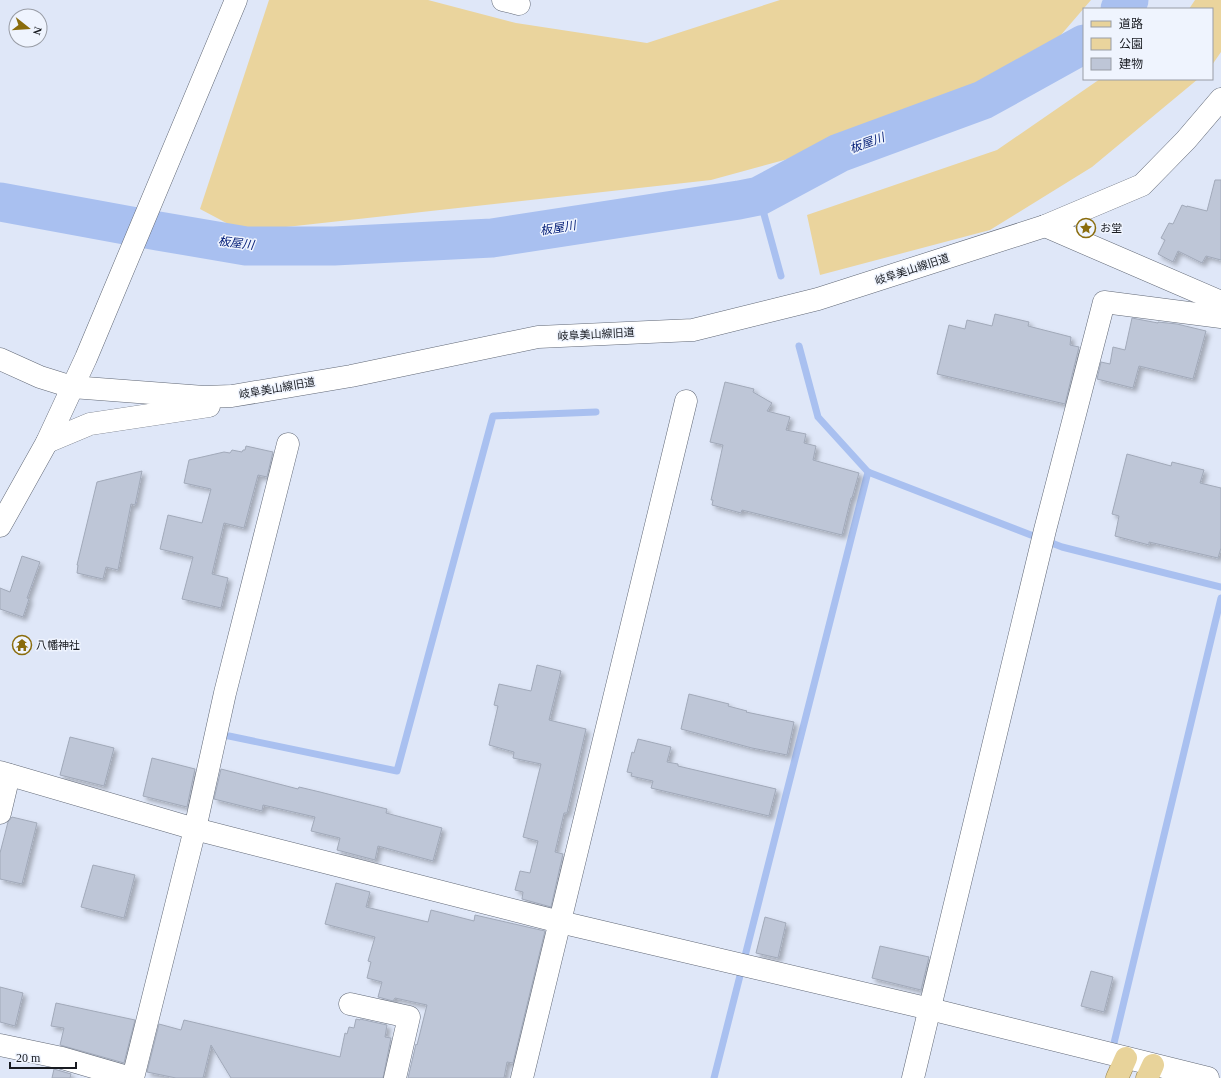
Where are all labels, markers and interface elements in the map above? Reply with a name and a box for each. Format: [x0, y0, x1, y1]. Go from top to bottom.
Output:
north arrow [8, 8, 48, 48]
legend [1083, 8, 1213, 80]
text: 道路 [1119, 17, 1143, 31]
text: N [31, 25, 44, 37]
text: 公園 [1119, 37, 1143, 51]
text: 建物 [1119, 57, 1143, 71]
water label: 板屋川 [848, 130, 888, 156]
place icon: お堂 [1075, 217, 1097, 239]
water label: 板屋川 [539, 218, 579, 238]
place label: お堂 [1100, 222, 1122, 234]
water label: 板屋川 [217, 234, 257, 252]
street label: 岐阜美山線旧道 [874, 251, 950, 287]
street label: 岐阜美山線旧道 [557, 326, 635, 342]
street label: 岐阜美山線旧道 [238, 375, 316, 401]
temple icon: 八幡神社 [11, 634, 33, 656]
place label: 八幡神社 [36, 639, 80, 651]
scale bar [10, 1044, 76, 1070]
text: 20 m [16, 1051, 41, 1065]

